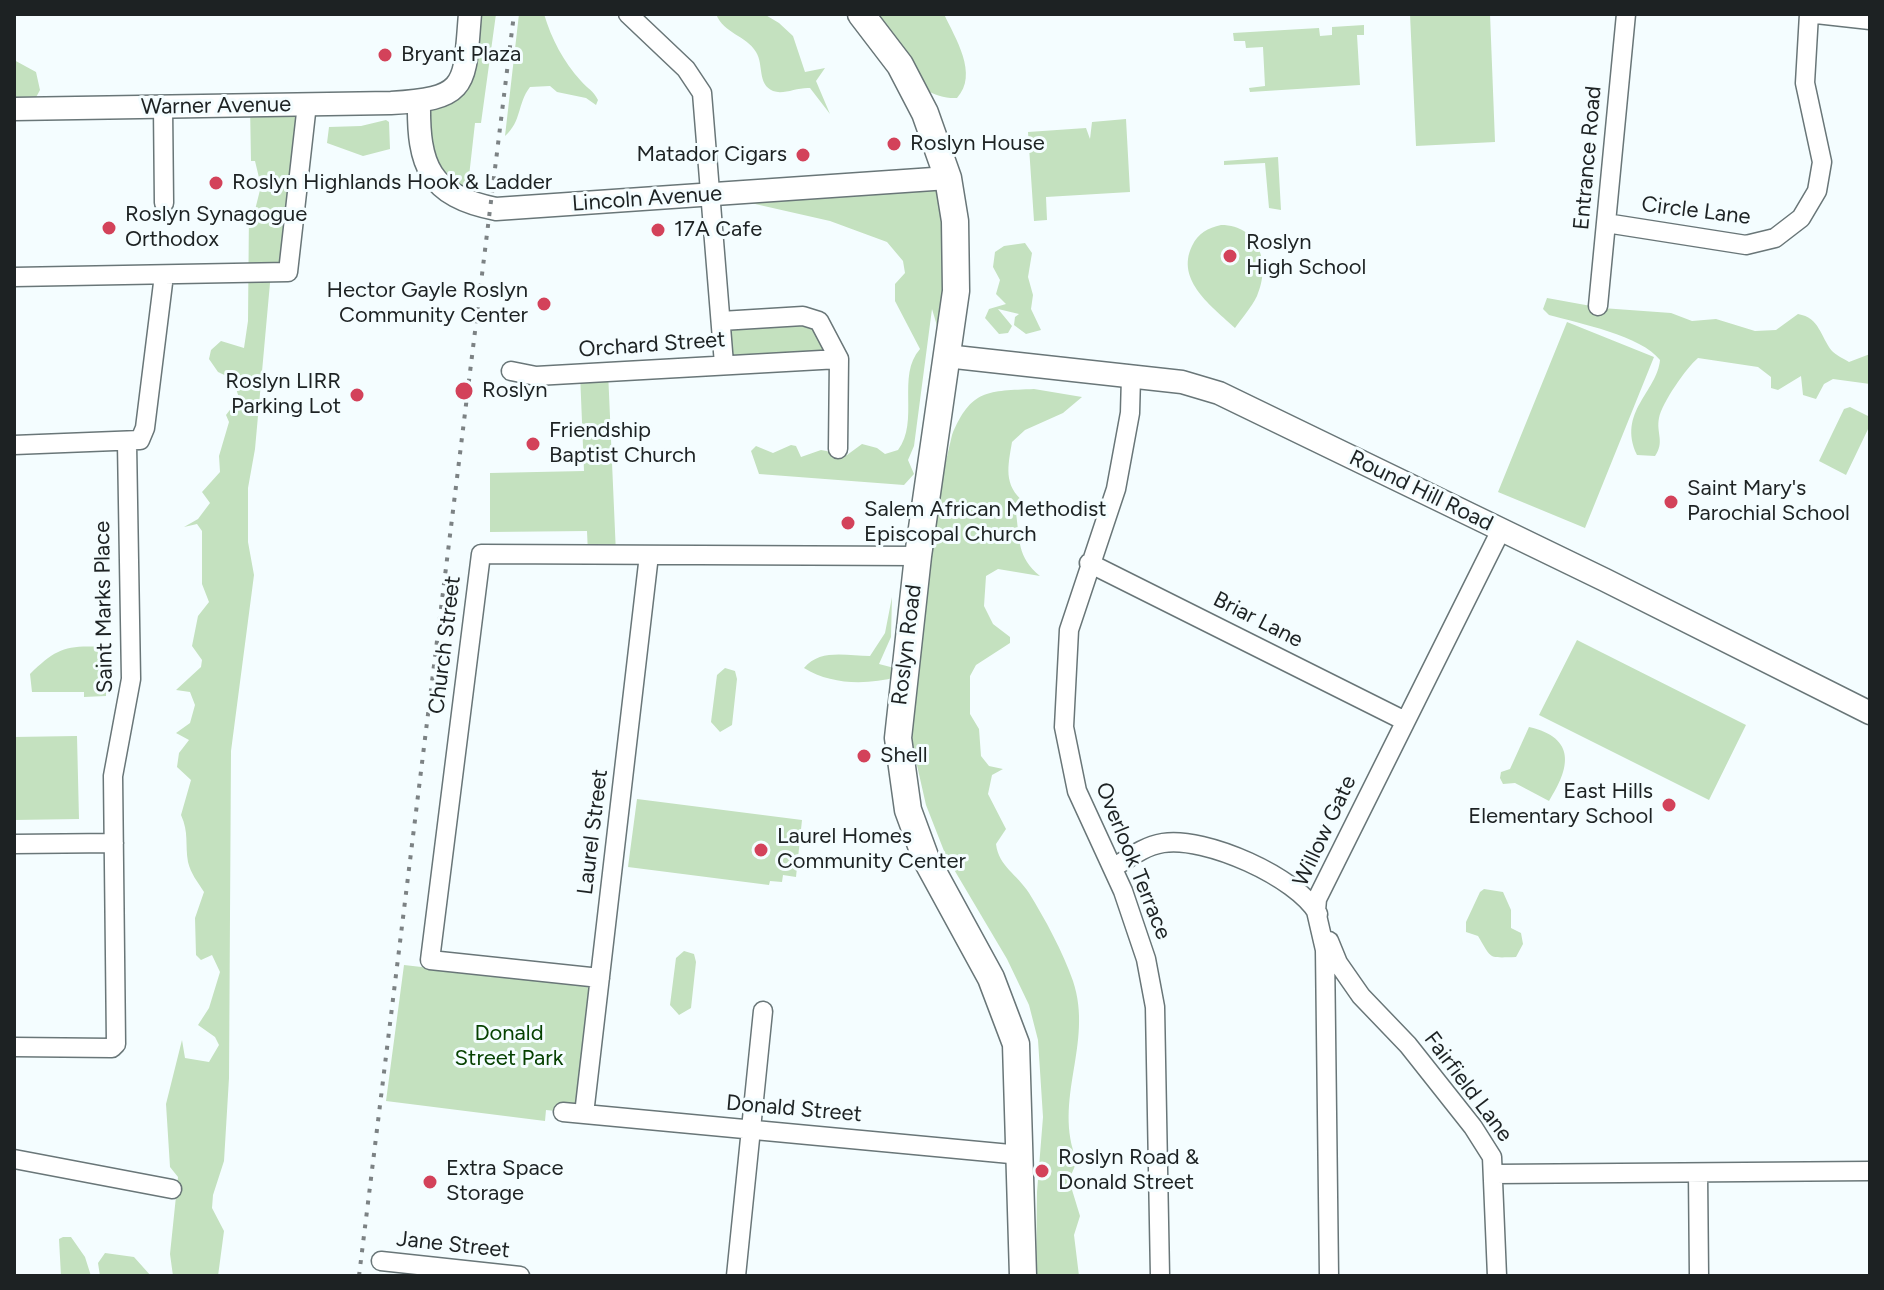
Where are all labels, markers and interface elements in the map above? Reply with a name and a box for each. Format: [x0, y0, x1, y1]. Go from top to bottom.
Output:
place label: Bryant Plaza [401, 42, 521, 68]
marker: Bryant Plaza [376, 46, 394, 64]
street label: Entrance Road [1569, 85, 1607, 231]
street label: Warner Avenue [141, 91, 291, 121]
place label: Roslyn House [910, 131, 1045, 157]
marker: Roslyn House [885, 135, 903, 153]
place label: Matador Cigars [636, 142, 787, 168]
marker: Matador Cigars [794, 146, 812, 164]
place label: Roslyn Highlands Hook & Ladder [232, 170, 552, 196]
marker: Roslyn Highlands Hook & Ladder [207, 174, 225, 192]
street label: Lincoln Avenue [571, 181, 723, 217]
street label: Circle Lane [1640, 191, 1752, 231]
place label: Roslyn Synagogue Orthodox [125, 202, 307, 254]
place label: 17A Cafe [674, 217, 762, 243]
marker: Roslyn Synagogue Orthodox [100, 219, 118, 237]
marker: 17A Cafe [649, 221, 667, 239]
place label: Roslyn High School [1246, 230, 1366, 282]
marker: Roslyn High School [1221, 247, 1239, 265]
place label: Hector Gayle Roslyn Community Center [327, 278, 528, 330]
marker: Hector Gayle Roslyn Community Center [535, 295, 553, 313]
street label: Orchard Street [578, 327, 726, 363]
place label: Roslyn LIRR Parking Lot [225, 369, 341, 420]
place label: Roslyn [482, 378, 547, 404]
marker: Roslyn [453, 380, 475, 402]
marker: Roslyn LIRR Parking Lot [348, 386, 366, 404]
place label: Friendship Baptist Church [549, 418, 696, 470]
marker: Friendship Baptist Church [524, 435, 542, 453]
street label: Round Hill Road [1345, 445, 1497, 537]
place label: Saint Mary's Parochial School [1687, 476, 1850, 528]
marker: Saint Mary's Parochial School [1662, 493, 1680, 511]
place label: Salem African Methodist Episcopal Church [864, 497, 1107, 548]
marker: Salem African Methodist Episcopal Church [839, 514, 857, 532]
street label: Saint Marks Place [89, 521, 119, 693]
street label: Church Street [423, 574, 467, 716]
street label: Roslyn Road [886, 583, 928, 707]
street label: Briar Lane [1209, 586, 1307, 654]
place label: Shell [880, 743, 927, 769]
marker: Shell [855, 747, 873, 765]
street label: Laurel Street [572, 768, 614, 896]
street label: Willow Gate [1288, 771, 1362, 891]
street label: Overlook Terrace [1089, 779, 1177, 943]
place label: East Hills Elementary School [1468, 779, 1653, 830]
marker: East Hills Elementary School [1660, 796, 1678, 814]
place label: Laurel Homes Community Center [777, 824, 966, 876]
marker: Laurel Homes Community Center [752, 841, 770, 859]
park label: Donald Street Park [455, 1021, 563, 1072]
street label: Fairfield Lane [1418, 1027, 1518, 1147]
street label: Donald Street [725, 1090, 863, 1128]
place label: Roslyn Road & Donald Street [1058, 1145, 1199, 1196]
place label: Extra Space Storage [446, 1156, 564, 1208]
marker: Roslyn Road & Donald Street [1033, 1162, 1051, 1180]
marker: Extra Space Storage [421, 1173, 439, 1191]
street label: Jane Street [395, 1226, 511, 1264]

